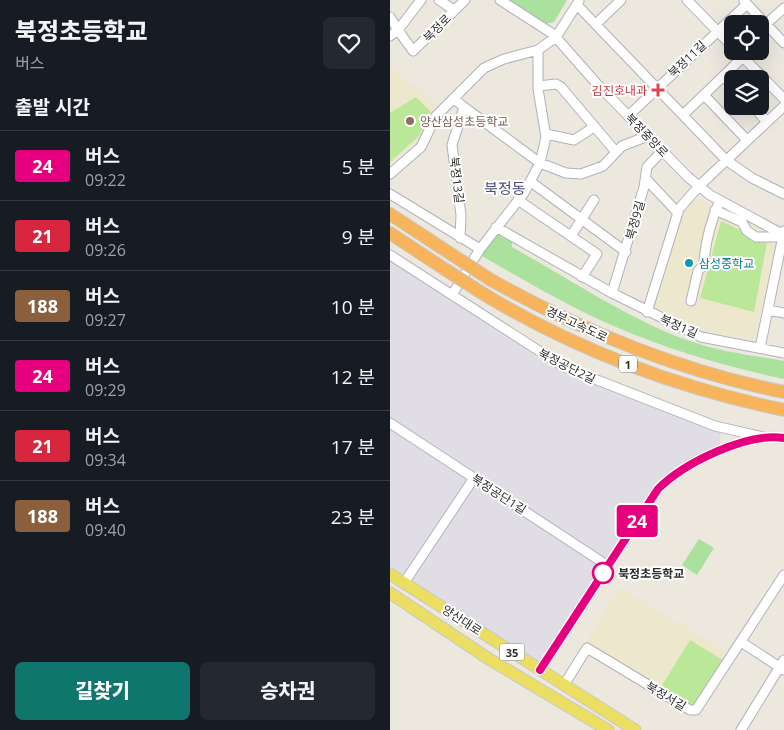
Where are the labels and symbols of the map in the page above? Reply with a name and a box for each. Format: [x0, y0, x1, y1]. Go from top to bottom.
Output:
street label: 북정로 [419, 10, 455, 46]
street label: 북정11길 [664, 37, 710, 81]
place label: 김진호내과 [592, 82, 647, 99]
marker: 김진호내과 [651, 83, 665, 97]
street label: 북정중앙로 [622, 109, 672, 161]
place label: 양산삼성초등학교 [420, 113, 508, 130]
marker: 양산삼성초등학교 [404, 115, 416, 127]
street label: 북정13길 [446, 156, 468, 204]
district label: 북정동 [484, 178, 526, 198]
street label: 북정9길 [621, 198, 649, 242]
place label: 삼성중학교 [699, 255, 754, 272]
marker: 삼성중학교 [683, 257, 695, 269]
street label: 경부고속도로 [543, 302, 611, 346]
street label: 북정1길 [657, 310, 701, 342]
street label: 북정공단2길 [535, 344, 599, 388]
road number: 1 [619, 356, 637, 372]
street label: 북정공단1길 [468, 470, 530, 518]
line badge: 24 [614, 505, 660, 537]
marker: 북정초등학교 [592, 562, 614, 584]
place label: 북정초등학교 [618, 565, 684, 582]
street label: 양산대로 [439, 601, 485, 639]
road number: 35 [500, 644, 524, 660]
street label: 북정서길 [643, 677, 689, 715]

